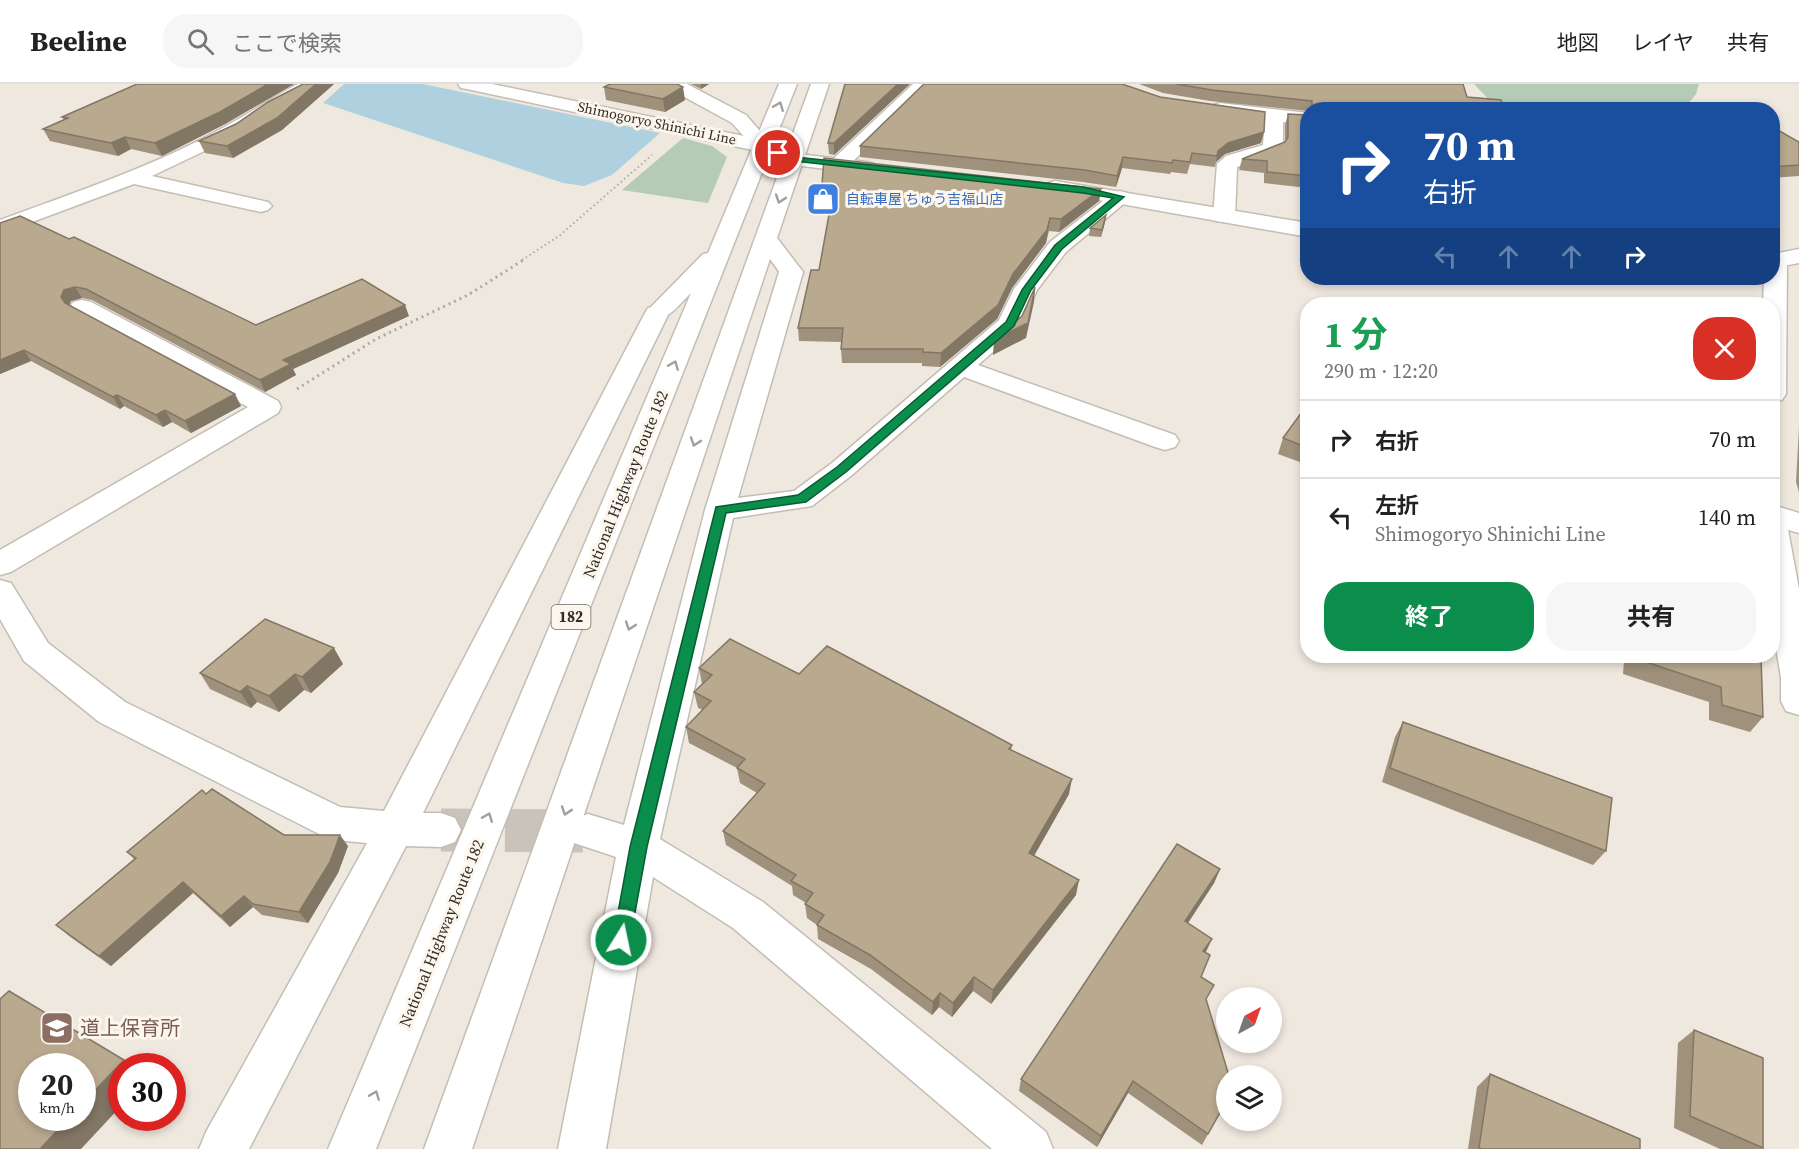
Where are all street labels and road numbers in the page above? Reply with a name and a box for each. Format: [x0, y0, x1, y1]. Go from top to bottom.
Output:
street label: Shimogoryo Shinichi Line [576, 96, 738, 150]
street label: National Highway Route 182 [577, 387, 673, 581]
road number: 182 [552, 605, 590, 629]
street label: National Highway Route 182 [393, 836, 489, 1030]

